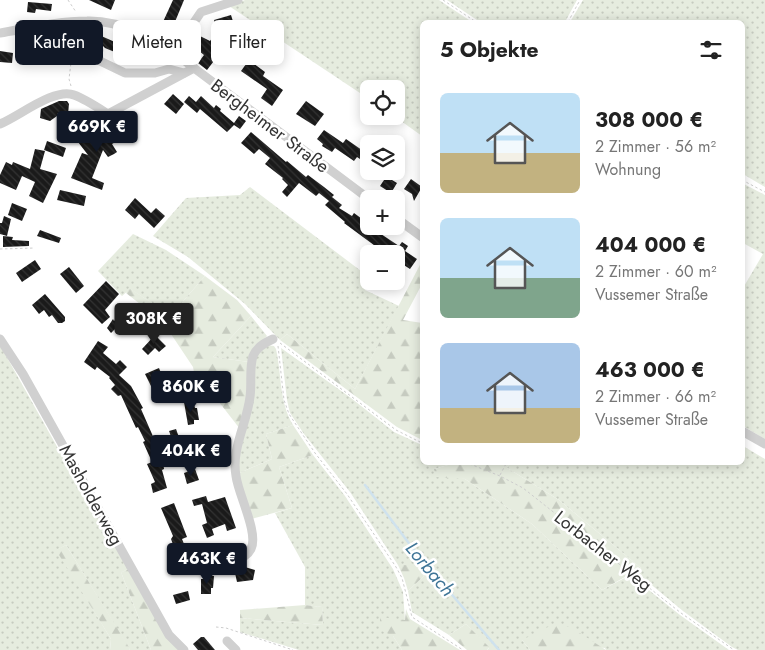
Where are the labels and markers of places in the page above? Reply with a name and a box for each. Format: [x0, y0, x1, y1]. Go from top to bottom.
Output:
pin: 669K € [56, 110, 138, 153]
pin: 308K € [113, 302, 195, 345]
pin: 860K € [150, 370, 232, 413]
pin: 404K € [150, 434, 232, 477]
pin: 463K € [166, 542, 248, 585]

